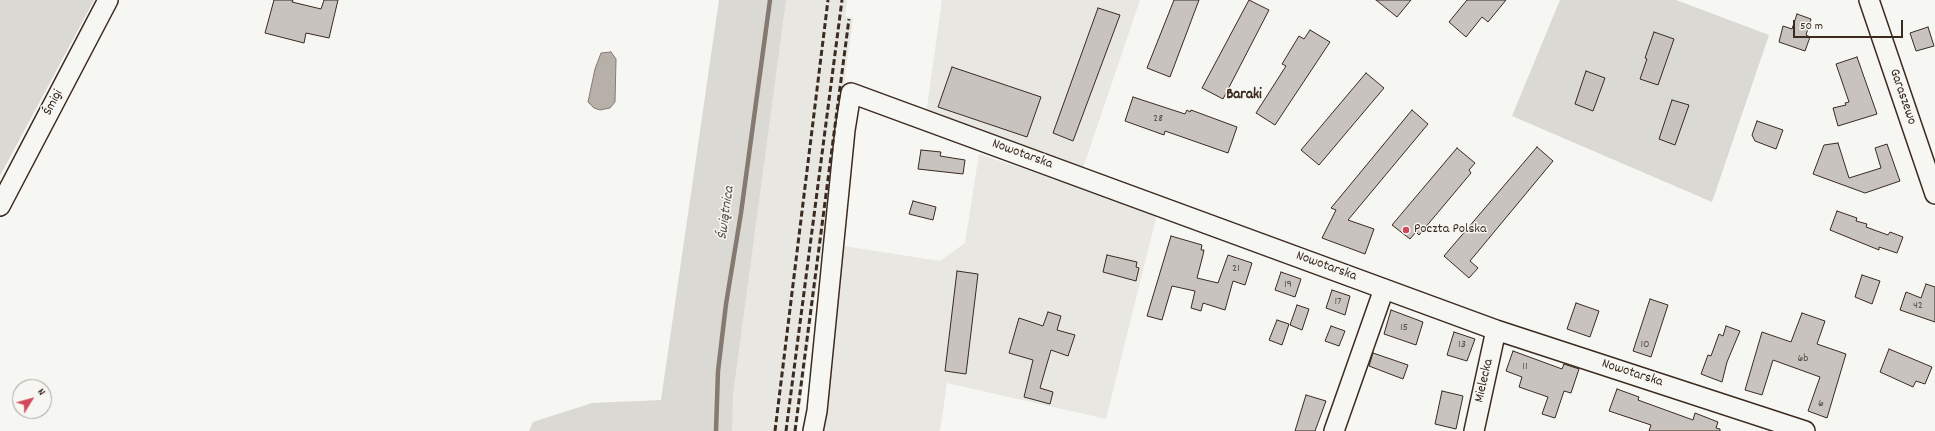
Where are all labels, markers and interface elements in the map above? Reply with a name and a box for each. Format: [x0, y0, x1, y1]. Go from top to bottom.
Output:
scale bar [1795, 12, 1905, 38]
text: 50 m [1800, 18, 1823, 35]
street label: Garaszewo [1885, 67, 1919, 127]
street label: Śmigi [40, 87, 68, 119]
district label: Baraki [1226, 87, 1262, 105]
house number: 28 [1153, 112, 1163, 126]
street label: Nowotarska [989, 136, 1055, 174]
water label: Świątnica [714, 185, 740, 241]
place label: Poczta Polska [1414, 222, 1487, 238]
marker: Poczta Polska [1401, 225, 1411, 235]
street label: Nowotarska [1293, 248, 1359, 286]
house number: 21 [1232, 262, 1240, 276]
house number: 19 [1284, 278, 1292, 292]
house number: 17 [1334, 295, 1342, 309]
house number: 42 [1913, 299, 1923, 313]
house number: 15 [1400, 321, 1408, 335]
house number: 13 [1458, 338, 1466, 352]
house number: 10 [1640, 338, 1650, 352]
house number: 6b [1797, 352, 1809, 366]
street label: Nowotarska [1599, 356, 1665, 392]
street label: Mielecka [1472, 358, 1498, 404]
house number: 11 [1522, 360, 1528, 374]
north arrow [12, 379, 52, 419]
text: N [33, 385, 49, 399]
house number: 6 [1818, 397, 1824, 411]

